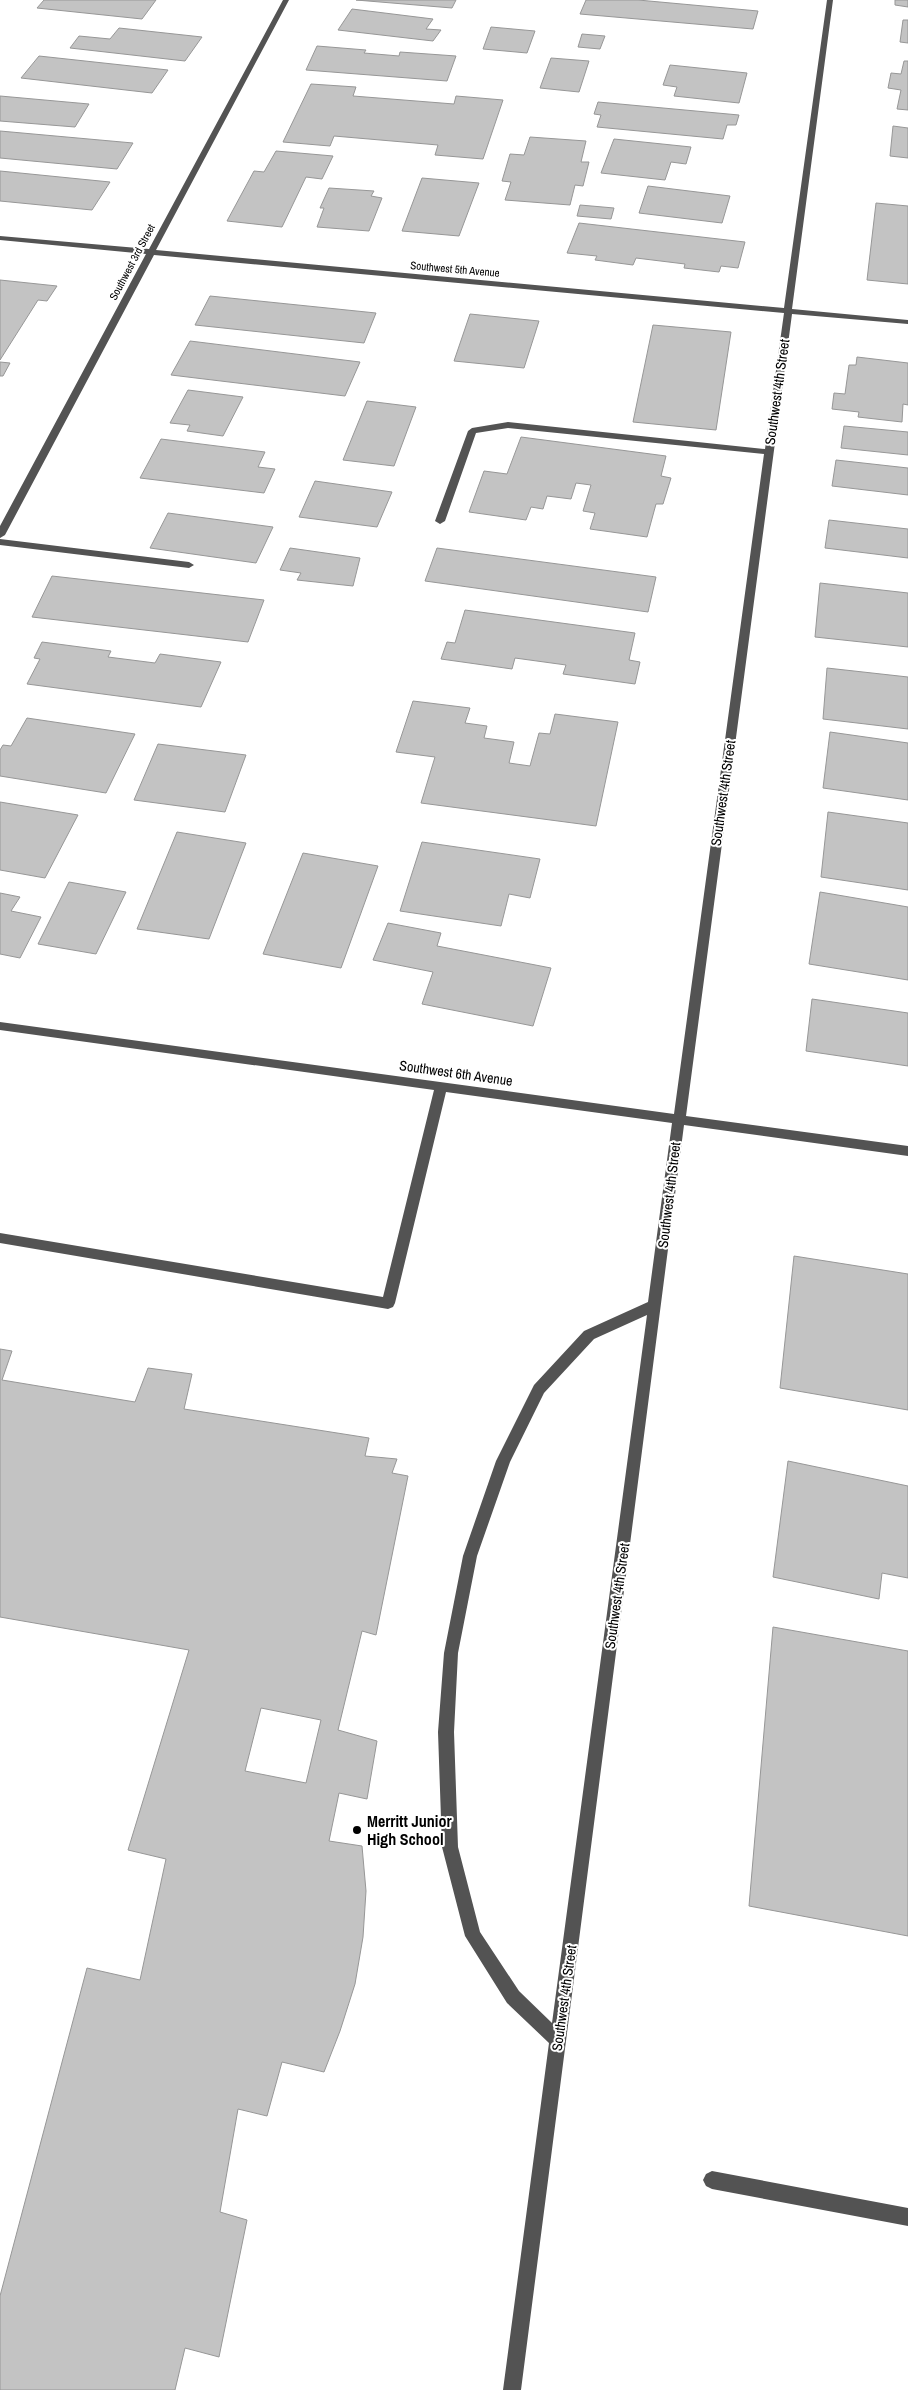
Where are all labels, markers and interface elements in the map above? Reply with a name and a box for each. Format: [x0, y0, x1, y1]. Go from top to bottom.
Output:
street label: Southwest 3rd Street [106, 221, 158, 302]
street label: Southwest 5th Avenue [410, 258, 500, 280]
street label: Southwest 4th Street [761, 338, 793, 446]
street label: Southwest 4th Street [707, 739, 739, 847]
street label: Southwest 6th Avenue [398, 1056, 514, 1090]
street label: Southwest 4th Street [654, 1141, 684, 1249]
street label: Southwest 4th Street [601, 1542, 633, 1650]
place label: Merritt Junior High School [367, 1810, 452, 1850]
marker: Merritt Junior High School [351, 1824, 363, 1836]
street label: Southwest 4th Street [548, 1944, 580, 2052]

